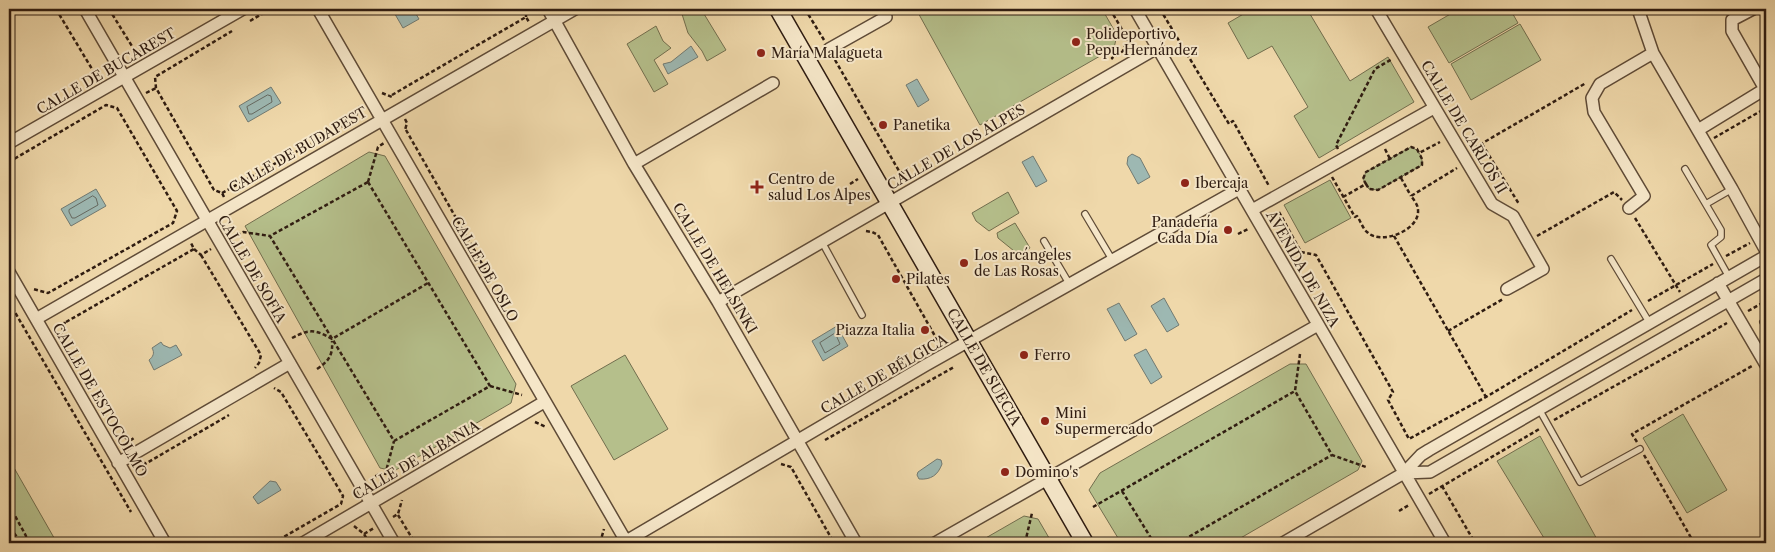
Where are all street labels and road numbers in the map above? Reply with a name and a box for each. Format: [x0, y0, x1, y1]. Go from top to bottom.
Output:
street label: CALLE DE BUCAREST [33, 24, 179, 118]
street label: CALLE DE CARLOS II [1417, 57, 1511, 197]
street label: CALLE DE LOS ALPES [884, 100, 1028, 194]
street label: CALLE DE BUDAPEST [226, 103, 371, 197]
street label: CALLE DE HELSINKI [669, 199, 761, 337]
street label: AVENIDA DE NIZA [1262, 207, 1344, 331]
street label: CALLE DE SOFÍA [214, 211, 291, 327]
street label: CALLE DE OSLO [448, 213, 522, 325]
street label: CALLE DE SUECIA [943, 305, 1025, 430]
street label: CALLE DE ESTOCOLMO [49, 320, 151, 480]
street label: CALLE DE BÉLGICA [817, 330, 951, 418]
street label: CALLE DE ALBANIA [349, 416, 483, 504]

